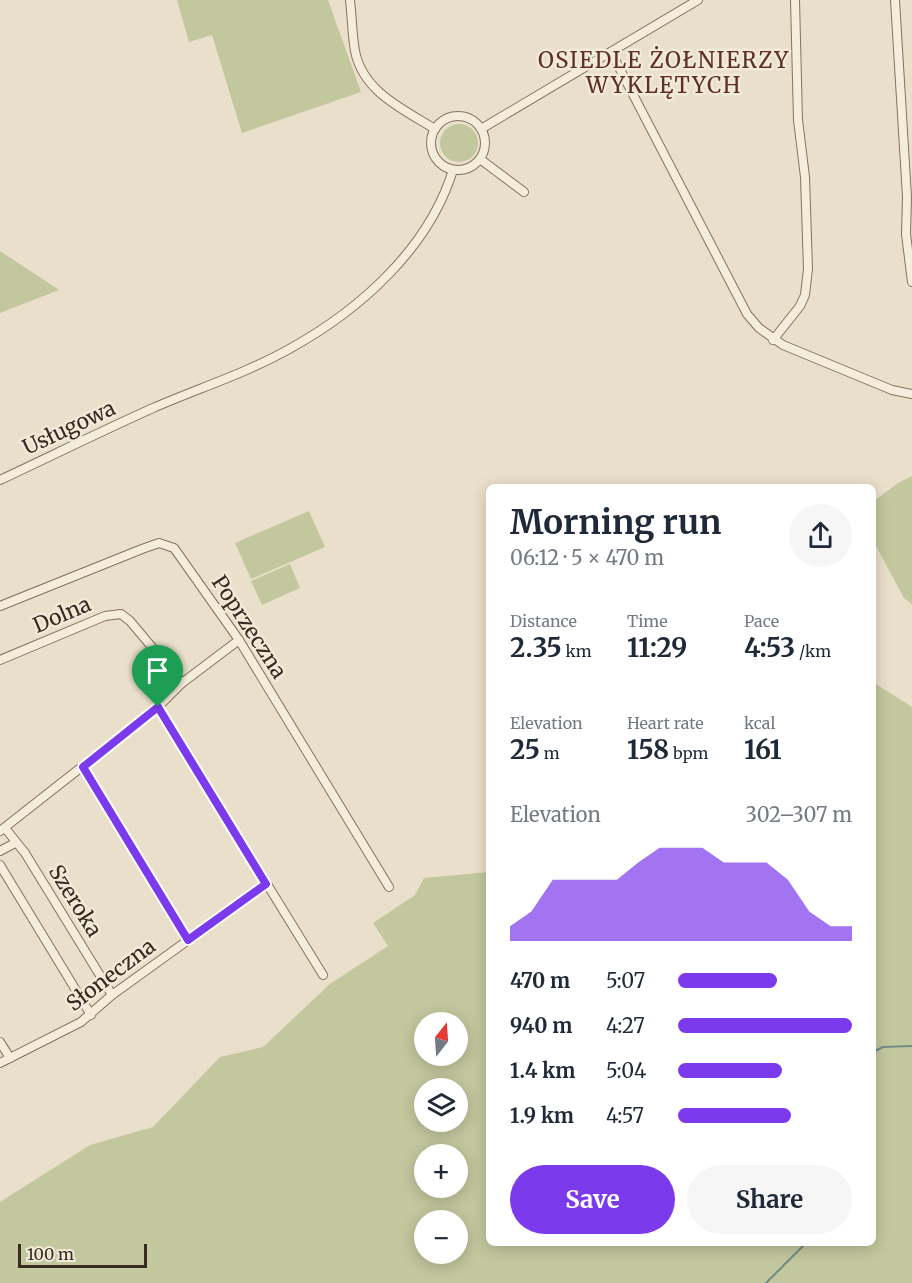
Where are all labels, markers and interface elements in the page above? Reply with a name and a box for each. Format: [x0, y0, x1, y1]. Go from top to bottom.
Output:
district label: OSIEDLE ŻOŁNIERZY WYKLĘTYCH [538, 46, 790, 99]
street label: Usługowa [18, 394, 120, 461]
text: Morning run [510, 502, 721, 543]
button: share [789, 504, 852, 567]
text: 06:12 · 5 × 470 m [510, 545, 664, 570]
street label: Poprzeczna [206, 570, 293, 683]
street label: Dolna [29, 590, 95, 639]
text: Distance [510, 611, 577, 631]
text: Time [627, 611, 668, 631]
text: Pace [744, 611, 779, 631]
text: 2.35 [510, 631, 562, 664]
text: 11:29 [627, 631, 687, 664]
text: 4:53 [744, 631, 795, 664]
text: km [562, 641, 592, 661]
text: /km [795, 641, 831, 661]
pin [132, 645, 183, 707]
icon: arrive [141, 654, 174, 687]
text: Elevation [510, 713, 583, 733]
text: Heart rate [627, 713, 704, 733]
text: kcal [744, 713, 775, 733]
text: 25 [510, 733, 540, 766]
text: 158 [627, 733, 669, 766]
text: 161 [744, 733, 782, 766]
text: m [540, 743, 560, 763]
text: bpm [669, 743, 708, 763]
text: Elevation [510, 802, 601, 827]
text: 302–307 m [745, 802, 852, 827]
street label: Szeroka [43, 860, 108, 942]
street label: Słoneczna [61, 932, 160, 1017]
text: 470 m [510, 968, 570, 993]
text: 5:07 [606, 968, 645, 993]
north arrow [414, 1012, 468, 1066]
map controls [414, 1012, 468, 1264]
text: 940 m [510, 1013, 572, 1038]
text: 4:27 [606, 1013, 645, 1038]
text: 1.4 km [510, 1058, 575, 1083]
text: 5:04 [606, 1058, 646, 1083]
button: layers [414, 1078, 468, 1132]
text: 1.9 km [510, 1103, 574, 1128]
text: 4:57 [606, 1103, 644, 1128]
button: + [414, 1144, 468, 1198]
button: Save [510, 1165, 675, 1234]
button: Share [687, 1165, 852, 1234]
button: − [414, 1210, 468, 1264]
scale bar [18, 1241, 147, 1268]
text: 100 m [27, 1244, 74, 1264]

